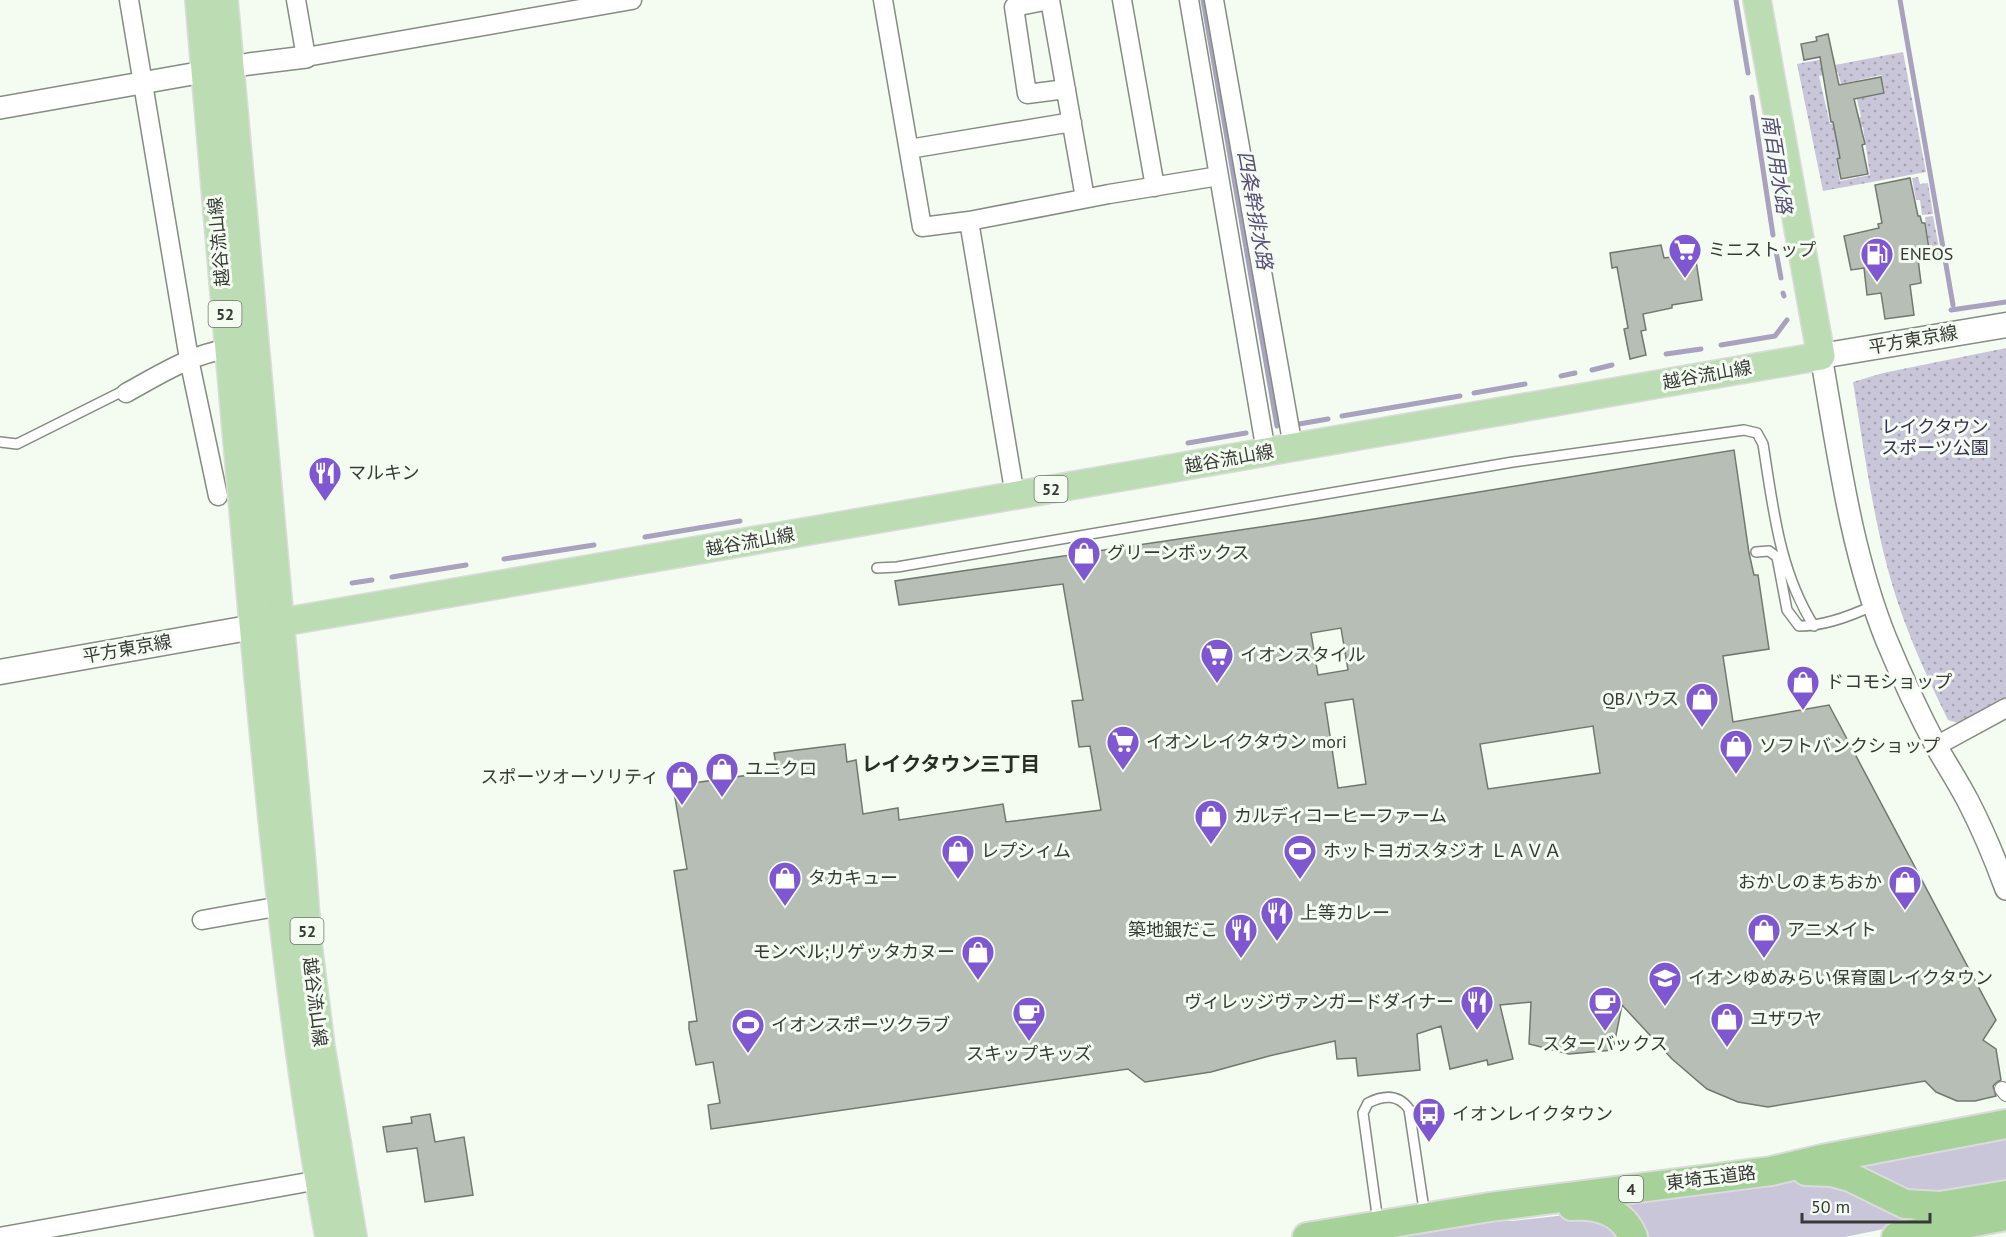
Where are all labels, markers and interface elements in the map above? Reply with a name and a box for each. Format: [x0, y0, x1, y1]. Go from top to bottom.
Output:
water label: 南百用水路 [1756, 113, 1798, 217]
water label: 四条幹排水路 [1232, 149, 1279, 273]
street label: 越谷流山線 [203, 196, 234, 288]
supermarket icon: ミニストップ [1667, 232, 1703, 279]
fuel station icon: ENEOS [1859, 236, 1895, 283]
place label: ミニストップ [1708, 238, 1816, 261]
place label: ENEOS [1900, 242, 1953, 265]
road number: 52 [208, 301, 242, 327]
street label: 平方東京線 [1867, 320, 1959, 359]
street label: 越谷流山線 [1661, 355, 1753, 394]
park label: レイクタウン スポーツ公園 [1881, 415, 1989, 459]
street label: 越谷流山線 [1183, 439, 1275, 478]
restaurant icon: マルキン [307, 455, 343, 502]
place label: マルキン [348, 461, 419, 484]
road number: 52 [1034, 476, 1068, 502]
street label: 越谷流山線 [704, 522, 796, 561]
shop icon: グリーンボックス [1066, 535, 1102, 582]
place label: グリーンボックス [1107, 541, 1250, 564]
street label: 平方東京線 [81, 629, 173, 668]
supermarket icon: イオンスタイル [1199, 637, 1235, 684]
place label: イオンスタイル [1240, 643, 1366, 666]
shop icon: ドコモショップ [1785, 664, 1821, 711]
place label: ドコモショップ [1826, 670, 1952, 693]
shop icon: QBハウス [1684, 681, 1720, 728]
place label: QBハウス [1602, 687, 1679, 710]
supermarket icon: イオンレイクタウン mori [1105, 724, 1141, 771]
shop icon: ソフトバンクショップ [1718, 728, 1754, 775]
place label: イオンレイクタウン mori [1146, 730, 1347, 753]
place label: ソフトバンクショップ [1759, 734, 1940, 757]
shop icon: ユニクロ [704, 751, 740, 798]
district label: レイクタウン三丁目 [862, 751, 1040, 777]
place label: ユニクロ [745, 757, 817, 780]
shop icon: スポーツオーソリティ [664, 759, 700, 806]
place label: スポーツオーソリティ [480, 765, 659, 788]
shop icon: カルディコーヒーファーム [1193, 798, 1229, 845]
place label: カルディコーヒーファーム [1234, 804, 1447, 827]
shop icon: レプシィム [940, 833, 976, 880]
sports icon: ホットヨガスタジオ ＬＡＶＡ [1282, 833, 1318, 880]
place label: レプシィム [981, 839, 1071, 862]
place label: ホットヨガスタジオ ＬＡＶＡ [1323, 839, 1562, 862]
shop icon: タカキュー [767, 860, 803, 907]
shop icon: おかしのまちおか [1887, 864, 1923, 911]
place label: タカキュー [808, 866, 898, 889]
place label: おかしのまちおか [1738, 870, 1882, 893]
restaurant icon: 上等カレー [1259, 895, 1295, 942]
place label: 上等カレー [1300, 901, 1390, 924]
restaurant icon: 築地銀だこ [1223, 912, 1259, 959]
shop icon: アニメイト [1746, 912, 1782, 959]
road number: 52 [290, 918, 324, 944]
place label: 築地銀だこ [1128, 918, 1218, 941]
place label: アニメイト [1787, 918, 1877, 941]
shop icon: モンベル;リゲッタカヌー [960, 934, 996, 981]
place label: モンベル;リゲッタカヌー [752, 940, 955, 963]
street label: 越谷流山線 [299, 956, 332, 1048]
school or university icon: イオンゆめみらい保育園レイクタウン [1647, 960, 1683, 1007]
place label: イオンゆめみらい保育園レイクタウン [1688, 966, 1993, 989]
restaurant icon: ヴィレッジヴァンガードダイナー [1459, 984, 1495, 1031]
cafe icon: スターバックス [1587, 985, 1623, 1032]
place label: ヴィレッジヴァンガードダイナー [1184, 990, 1454, 1013]
cafe icon: スキップキッズ [1011, 995, 1047, 1042]
shop icon: ユザワヤ [1709, 1001, 1745, 1048]
sports icon: イオンスポーツクラブ [730, 1007, 766, 1054]
place label: ユザワヤ [1750, 1007, 1822, 1030]
place label: イオンスポーツクラブ [771, 1013, 950, 1036]
place label: スターバックス [1542, 1032, 1668, 1055]
place label: スキップキッズ [966, 1042, 1092, 1065]
bus stop icon: イオンレイクタウン [1411, 1096, 1447, 1143]
place label: イオンレイクタウン [1452, 1102, 1613, 1125]
street label: 東埼玉道路 [1665, 1161, 1757, 1194]
road number: 4 [1619, 1176, 1643, 1202]
scale bar [1802, 1186, 1930, 1224]
text: 50 m [1811, 1195, 1850, 1218]

